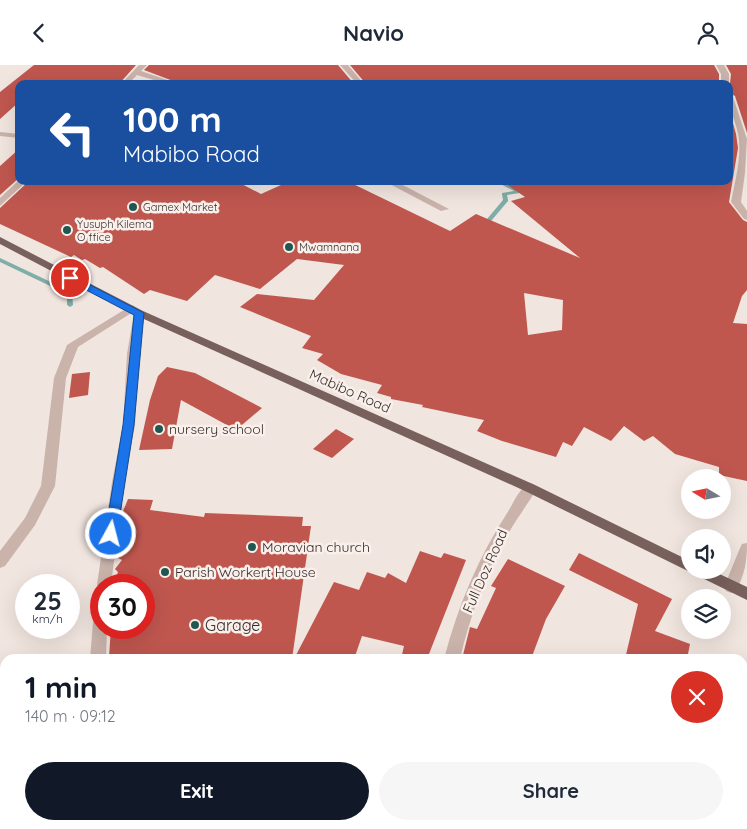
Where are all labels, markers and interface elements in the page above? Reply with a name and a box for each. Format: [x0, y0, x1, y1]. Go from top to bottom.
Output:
icon: back [25, 19, 53, 47]
text: Navio [343, 19, 404, 47]
icon: person [694, 19, 722, 47]
text: 100 m [123, 97, 222, 141]
icon: left [40, 100, 105, 165]
text: Mabibo Road [123, 140, 260, 168]
place label: Gamex Market [143, 200, 218, 214]
marker: Gamex Market [127, 201, 139, 213]
place label: Yusuph Kilema O ffice [77, 217, 152, 244]
marker: Yusuph Kilema O ffice [61, 224, 73, 236]
place label: Mwamnana [299, 240, 359, 254]
marker: Mwamnana [283, 241, 295, 253]
pin [49, 257, 91, 299]
icon: arrive [56, 264, 84, 292]
street label: Mabibo Road [307, 365, 393, 417]
place label: nursery school [169, 420, 264, 438]
marker: nursery school [153, 423, 165, 435]
north arrow [681, 469, 731, 519]
map controls [681, 469, 731, 639]
position arrow [84, 507, 136, 559]
street label: Full Doz Road [459, 526, 511, 616]
button: sound [681, 529, 731, 579]
place label: Moravian church [262, 538, 370, 556]
marker: Moravian church [246, 541, 258, 553]
place label: Parish Workert House [175, 563, 316, 581]
marker: Parish Workert House [159, 566, 171, 578]
speed limit sign: 30 [90, 574, 155, 639]
text: 25 [33, 585, 62, 616]
button: layers [681, 589, 731, 639]
text: km/h [32, 611, 63, 626]
place label: Garage [205, 615, 260, 635]
marker: Garage [189, 619, 201, 631]
text: 1 min [25, 668, 98, 706]
button: close [671, 671, 723, 723]
text: 140 m · 09:12 [25, 706, 116, 726]
button: Exit [25, 762, 369, 820]
button: Share [379, 762, 723, 820]

